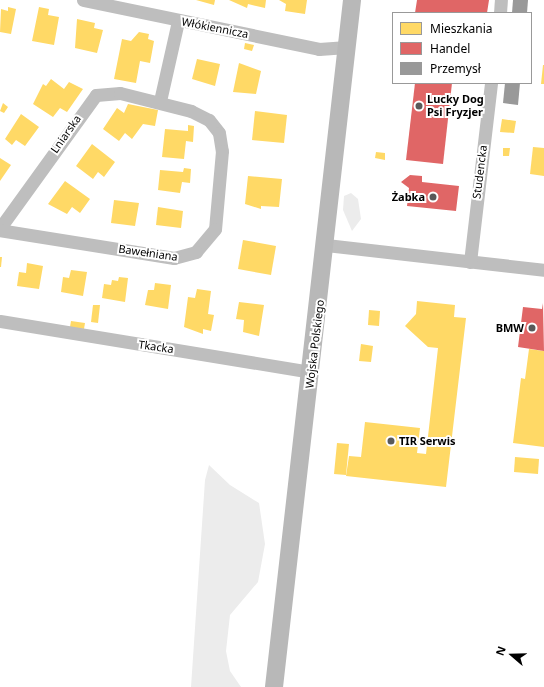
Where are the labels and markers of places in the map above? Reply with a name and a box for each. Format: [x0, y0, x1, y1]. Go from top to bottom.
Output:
place label: Lucky Dog Psi Fryzjer [427, 93, 484, 119]
marker: Lucky Dog Psi Fryzjer [414, 101, 424, 111]
place label: Żabka [392, 190, 425, 204]
marker: Żabka [428, 192, 438, 202]
place label: BMW [496, 321, 524, 335]
marker: BMW [527, 323, 537, 333]
place label: TIR Serwis [399, 434, 455, 448]
marker: TIR Serwis [386, 436, 396, 446]

